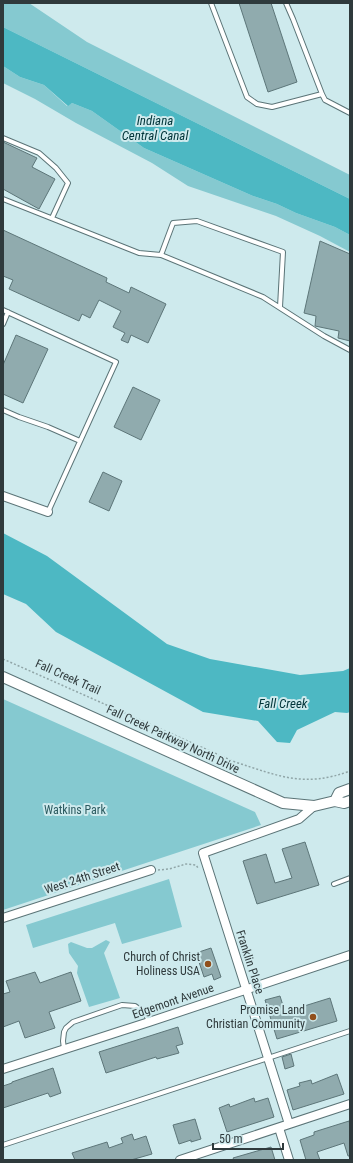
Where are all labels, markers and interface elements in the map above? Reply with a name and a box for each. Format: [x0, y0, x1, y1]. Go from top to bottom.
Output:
water label: Indiana Central Canal [122, 113, 189, 143]
street label: Fall Creek Trail [33, 656, 103, 698]
water label: Fall Creek [258, 696, 308, 711]
street label: Fall Creek Parkway North Drive [104, 702, 242, 776]
park label: Watkins Park [44, 803, 107, 817]
street label: West 24th Street [43, 859, 122, 897]
street label: Franklin Place [233, 928, 267, 996]
place label: Church of Christ Holiness USA [123, 950, 200, 978]
marker: Church of Christ Holiness USA [203, 959, 213, 969]
street label: Edgemont Avenue [130, 980, 216, 1021]
place label: Promise Land Christian Community [206, 1003, 305, 1031]
marker: Promise Land Christian Community [308, 1012, 318, 1022]
scale bar [213, 1125, 283, 1151]
text: 50 m [219, 1132, 243, 1146]

